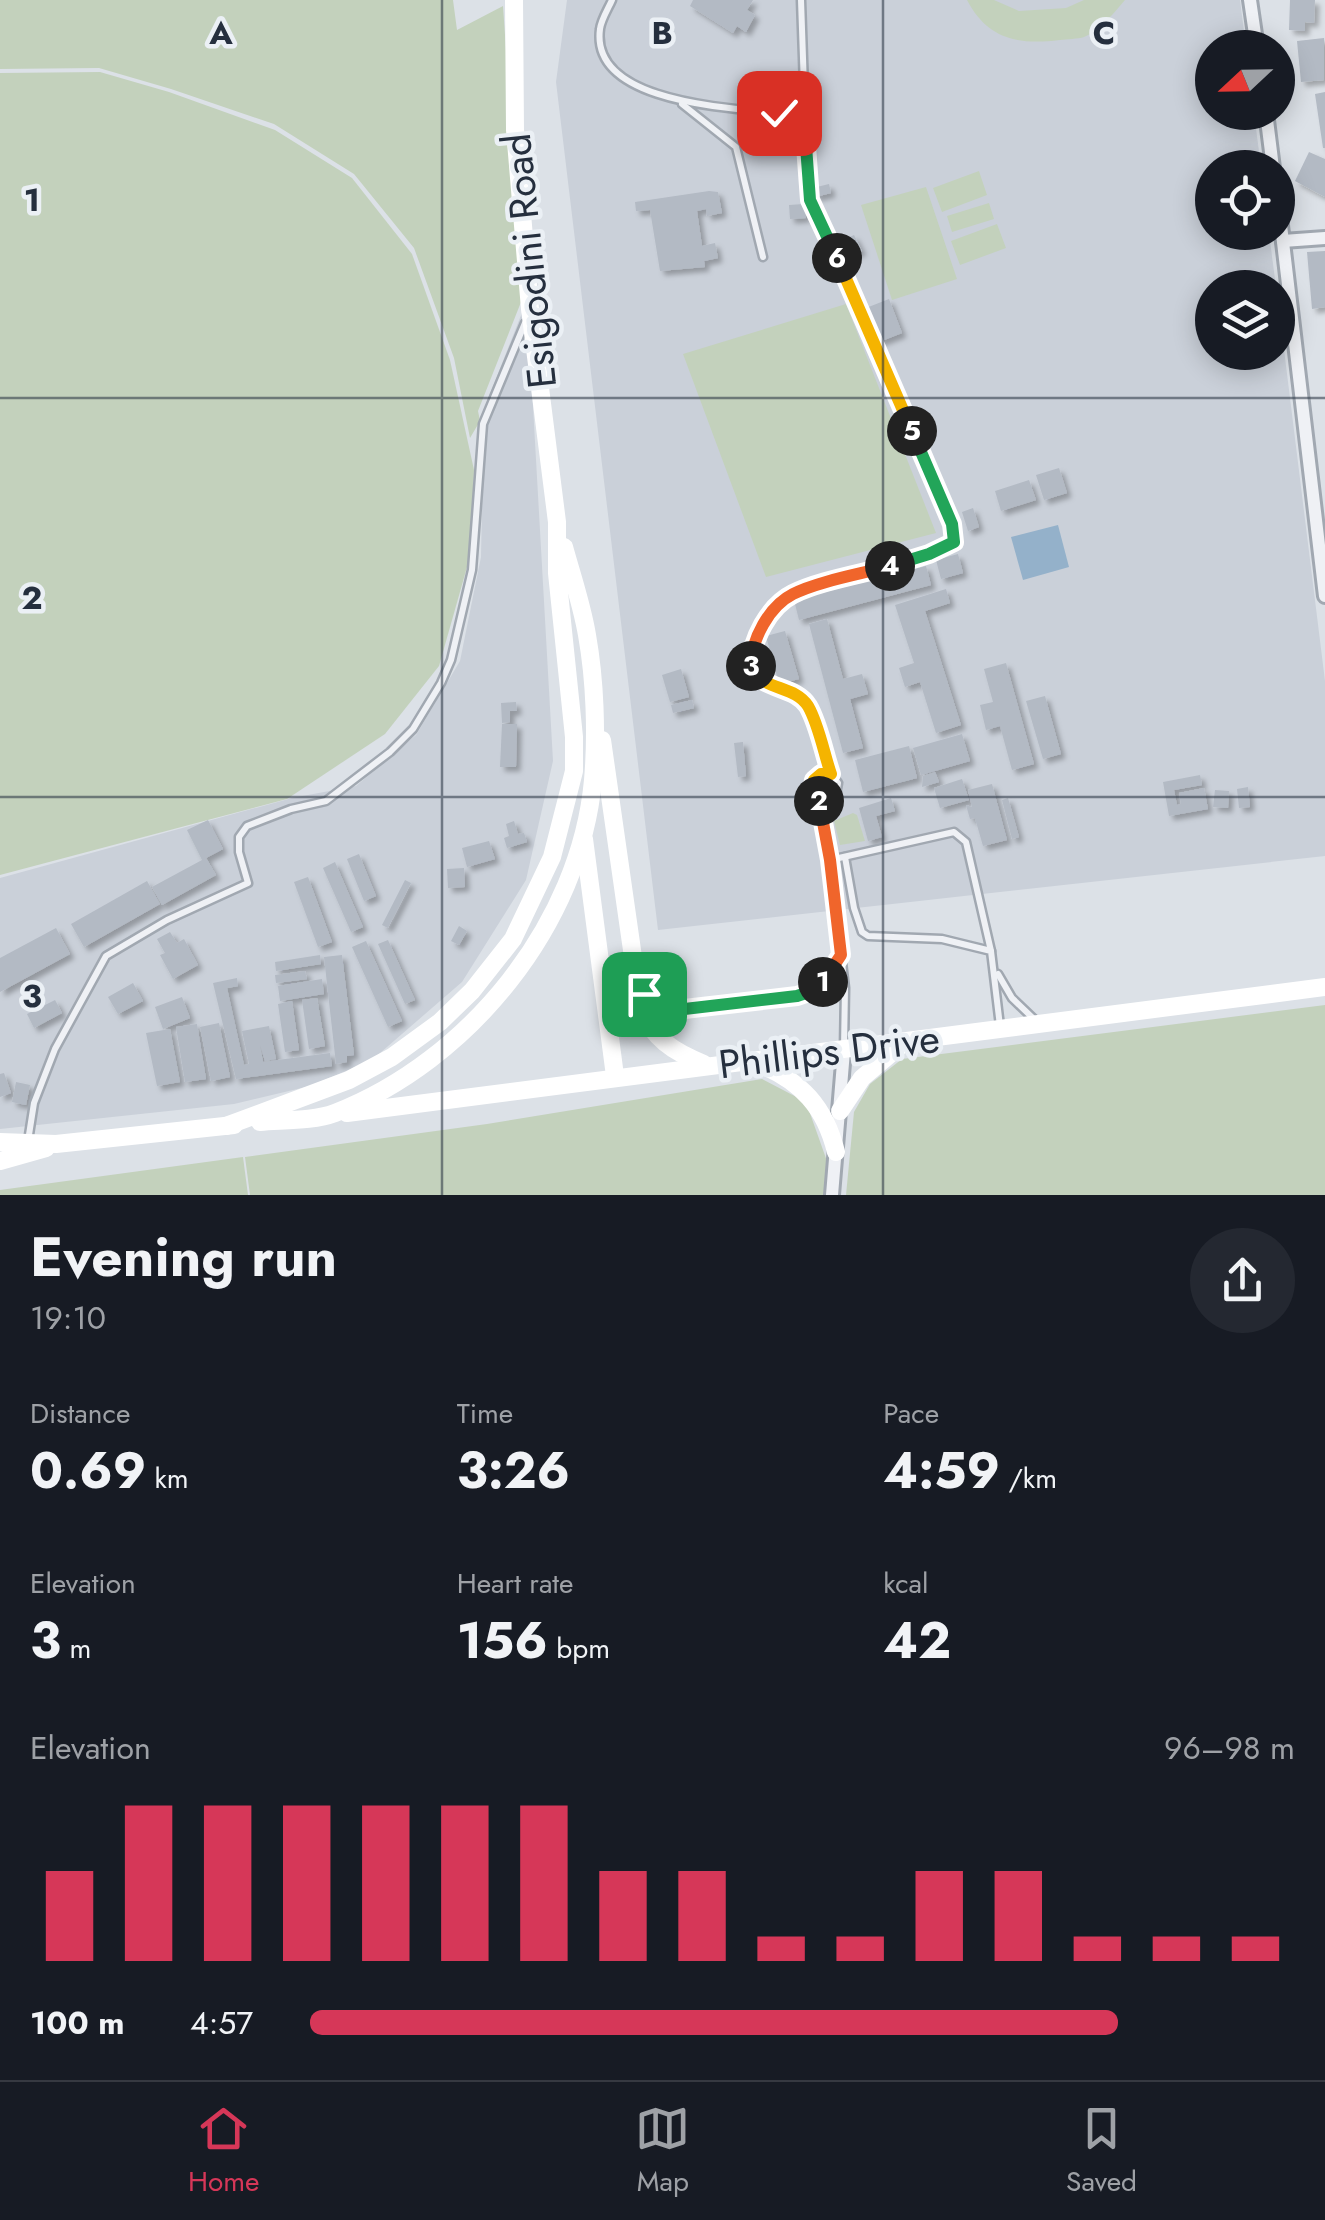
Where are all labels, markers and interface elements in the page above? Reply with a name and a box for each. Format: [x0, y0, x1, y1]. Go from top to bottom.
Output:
text: A [208, 10, 233, 56]
text: B [651, 10, 673, 56]
text: C [1093, 10, 1115, 56]
north arrow [1195, 30, 1295, 130]
map controls [1195, 30, 1295, 370]
pin [737, 71, 822, 156]
icon: check [752, 86, 807, 141]
street label: Esigodini Road [487, 131, 571, 391]
button: locate [1195, 150, 1295, 250]
text: 1 [24, 177, 40, 223]
pin: 6 [812, 233, 862, 283]
text: 6 [828, 237, 846, 278]
button: layers [1195, 270, 1295, 370]
pin: 5 [887, 406, 937, 456]
text: 5 [903, 410, 921, 451]
pin: 4 [865, 541, 915, 591]
text: 4 [880, 545, 900, 586]
text: 2 [22, 575, 43, 621]
pin: 3 [726, 641, 776, 691]
text: 3 [742, 645, 760, 686]
pin: 2 [794, 776, 844, 826]
text: 2 [810, 780, 828, 821]
pin [602, 952, 687, 1037]
pin: 1 [798, 957, 848, 1007]
text: 1 [816, 961, 830, 1002]
icon: arrive [617, 967, 672, 1022]
text: 3 [22, 973, 42, 1019]
street label: Phillips Drive [715, 1009, 943, 1093]
text: Evening run [30, 1217, 337, 1297]
button: share [1190, 1228, 1295, 1333]
text: 19:10 [30, 1295, 106, 1341]
text: Distance [30, 1393, 130, 1434]
text: Time [457, 1393, 513, 1434]
text: Pace [883, 1393, 939, 1434]
text: 0.69 [30, 1434, 146, 1507]
text: 3:26 [457, 1434, 570, 1507]
text: 4:59 [883, 1434, 1000, 1507]
text: km [146, 1458, 189, 1499]
text: /km [1000, 1458, 1057, 1499]
text: Elevation [30, 1563, 136, 1604]
text: Heart rate [457, 1563, 574, 1604]
text: kcal [883, 1563, 929, 1604]
text: 3 [30, 1604, 61, 1677]
text: 156 [457, 1604, 548, 1677]
text: 42 [883, 1604, 951, 1677]
text: m [61, 1628, 91, 1669]
text: bpm [548, 1628, 610, 1669]
text: Elevation [30, 1725, 151, 1771]
text: 96–98 m [1164, 1725, 1295, 1771]
text: 100 m [30, 2000, 125, 2046]
text: 4:57 [190, 2000, 253, 2046]
tab: Home [188, 2101, 259, 2202]
tab: Map [635, 2101, 690, 2202]
tab: Saved [1066, 2101, 1137, 2202]

